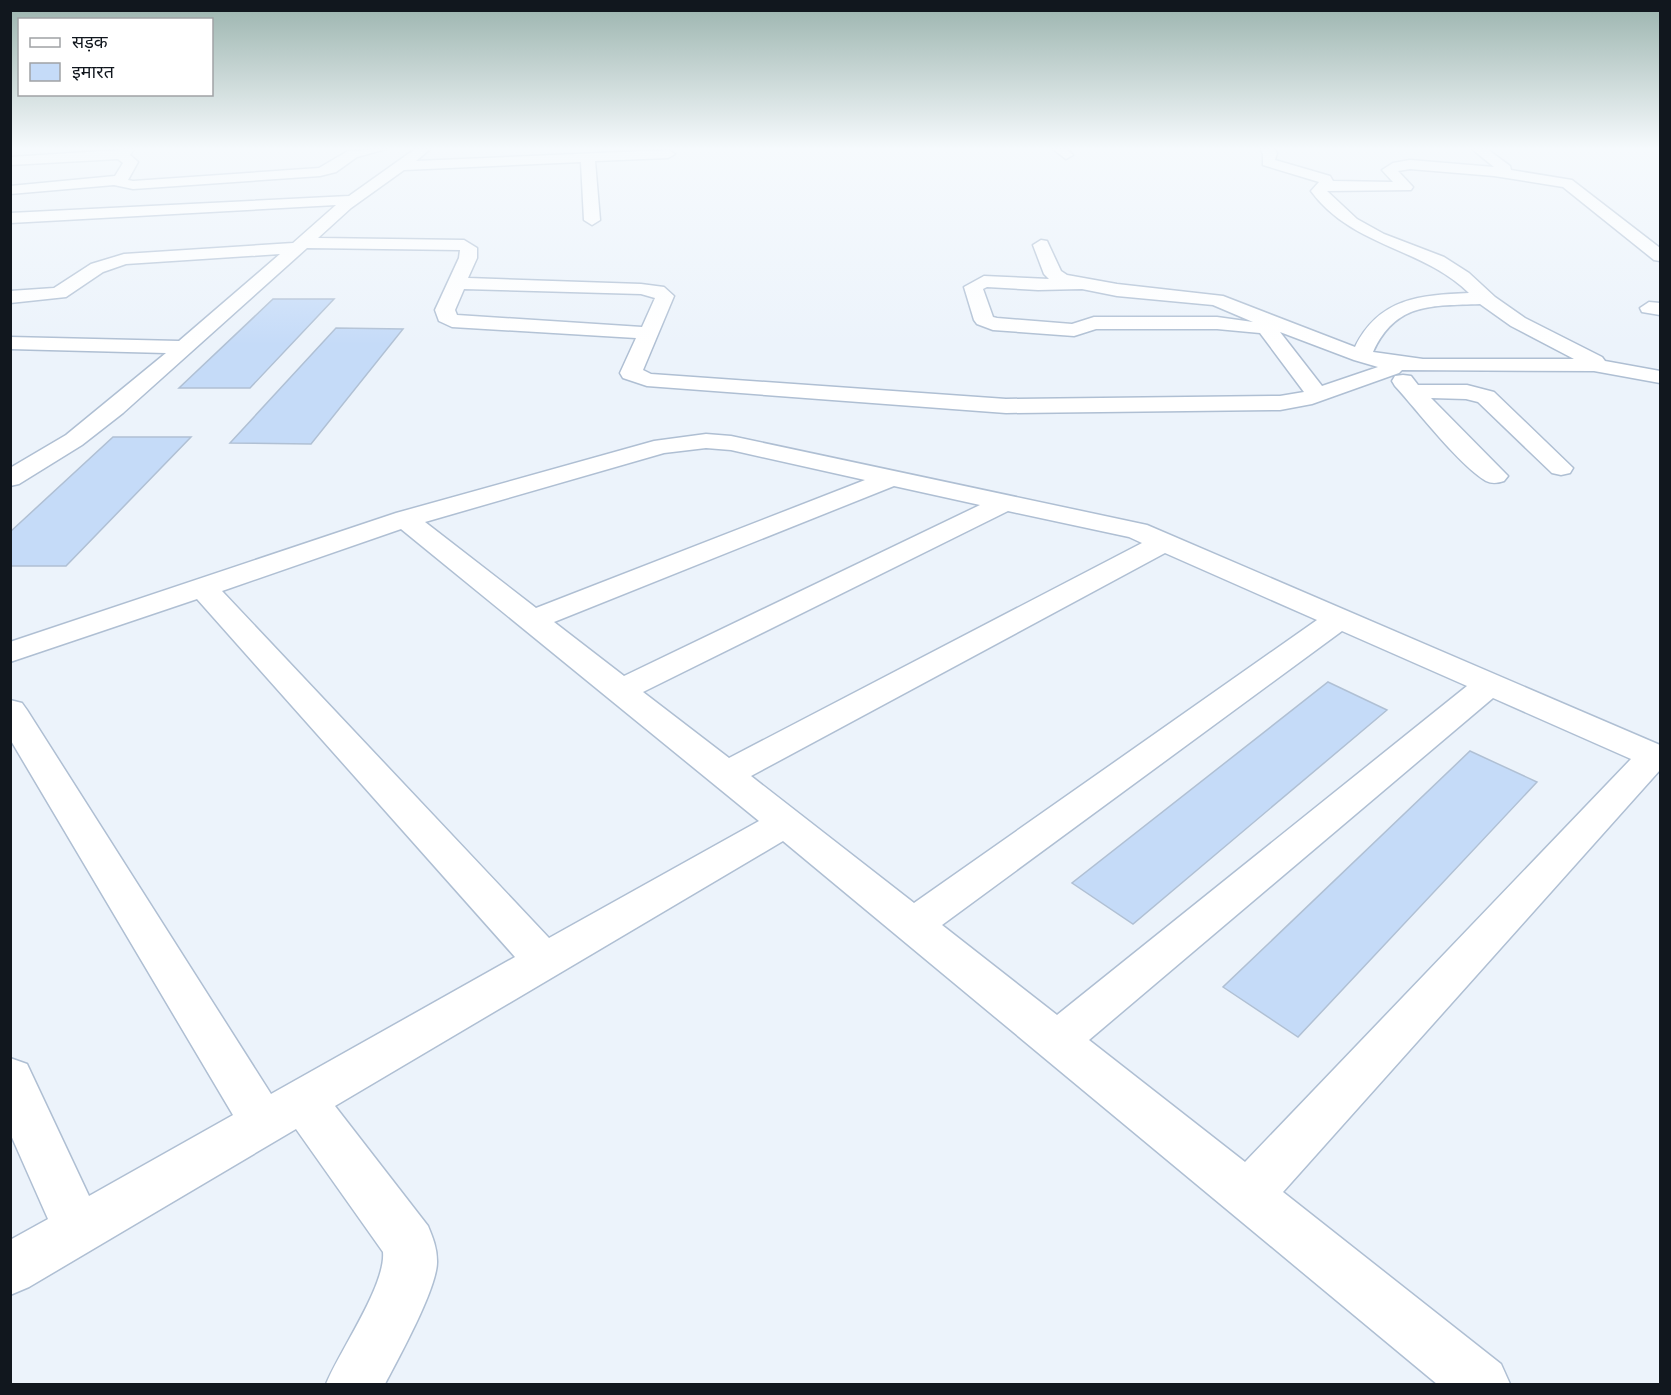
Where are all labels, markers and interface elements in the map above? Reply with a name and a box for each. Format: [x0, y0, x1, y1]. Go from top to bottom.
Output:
legend [18, 18, 213, 96]
text: सड़क [72, 29, 109, 53]
text: इमारत [72, 59, 115, 83]

